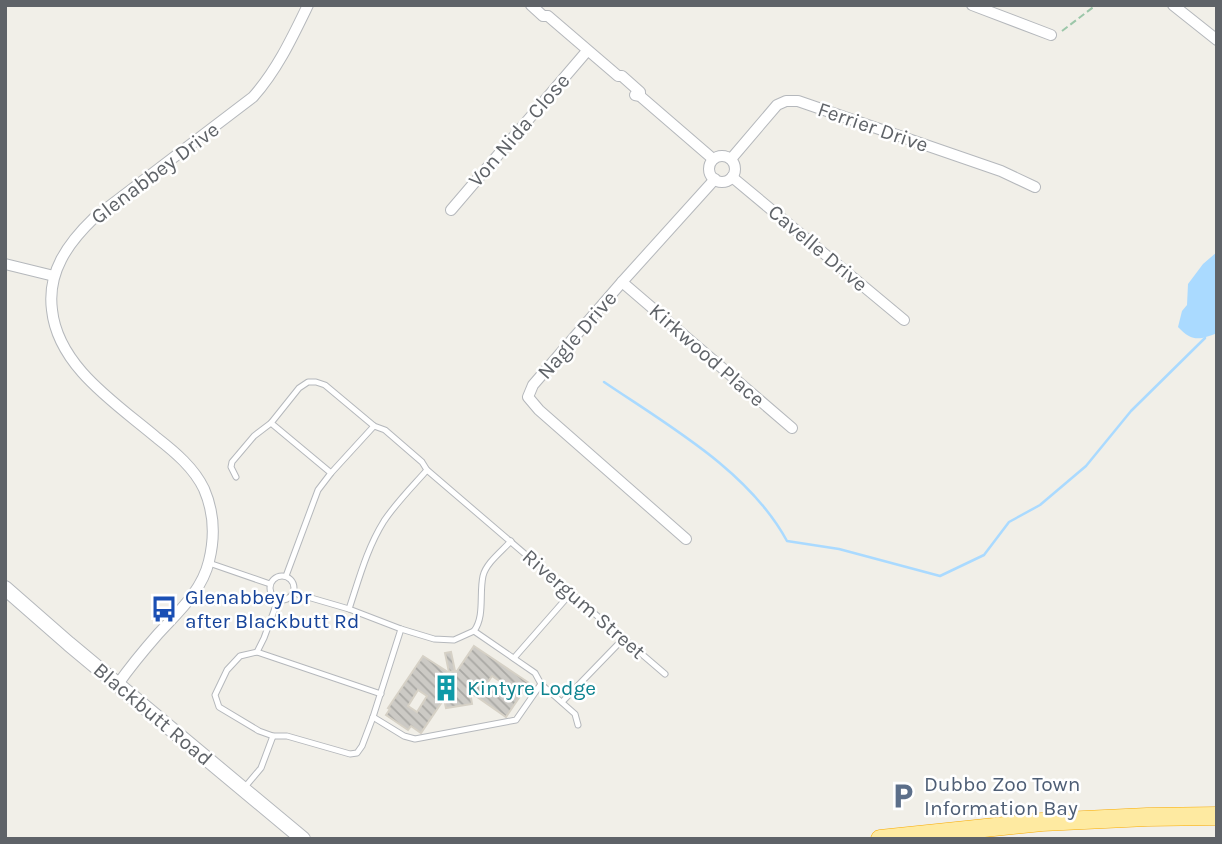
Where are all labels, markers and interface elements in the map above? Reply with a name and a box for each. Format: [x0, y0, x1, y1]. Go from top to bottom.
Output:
street label: Von Nida Close [463, 69, 575, 191]
street label: Ferrier Drive [815, 97, 931, 157]
street label: Glenabbey Drive [86, 117, 224, 229]
street label: Cavelle Drive [763, 199, 873, 297]
street label: Nagle Drive [532, 286, 622, 384]
street label: Kirkwood Place [645, 298, 769, 412]
street label: Rivergum Street [518, 544, 650, 664]
place label: Glenabbey Dr after Blackbutt Rd [185, 585, 359, 633]
bus stop icon: Glenabbey Dr after Blackbutt Rd [149, 594, 179, 624]
street label: Blackbutt Road [89, 657, 217, 771]
building icon: Kintyre Lodge [431, 673, 461, 703]
place label: Kintyre Lodge [467, 676, 596, 700]
place label: Dubbo Zoo Town Information Bay [924, 772, 1081, 820]
parking icon: Dubbo Zoo Town Information Bay [888, 781, 918, 811]

